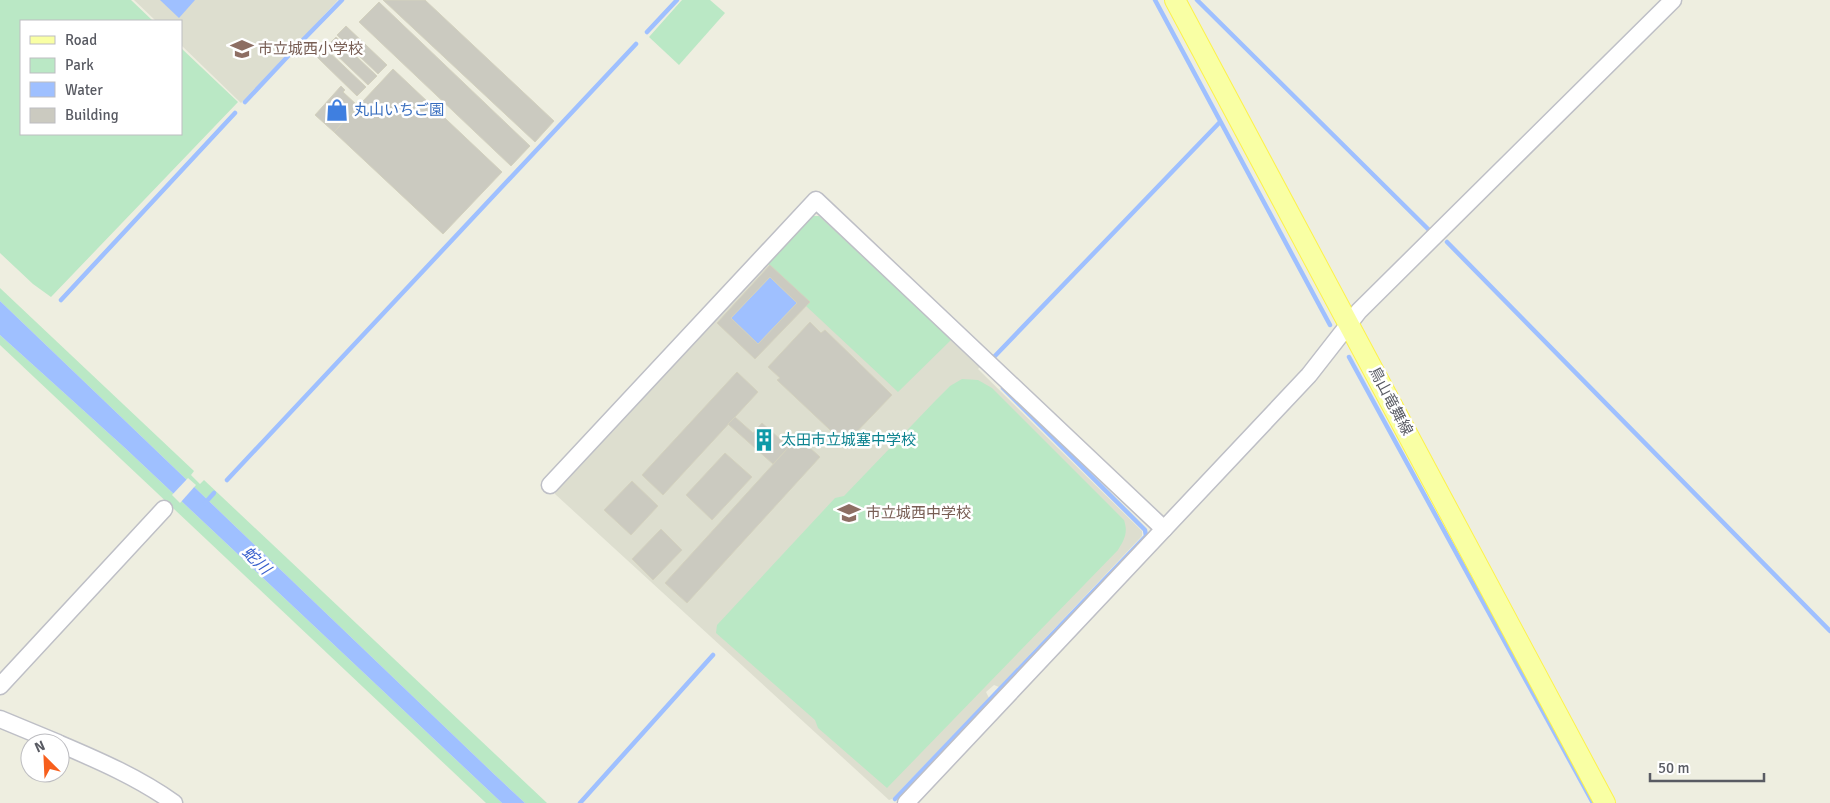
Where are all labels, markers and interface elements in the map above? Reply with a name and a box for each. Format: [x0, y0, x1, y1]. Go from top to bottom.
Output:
legend [20, 20, 182, 135]
text: Road [65, 31, 97, 49]
school or university icon: 市立城西小学校 [229, 36, 255, 62]
place label: 市立城西小学校 [258, 40, 363, 58]
text: Park [65, 56, 94, 74]
text: Water [65, 81, 103, 99]
shop icon: 丸山いちご園 [324, 97, 350, 123]
place label: 丸山いちご園 [354, 101, 444, 119]
text: Building [65, 106, 119, 124]
street label: 鳥山竜舞線 [1365, 364, 1417, 438]
building icon: 太田市立城塞中学校 [751, 427, 777, 453]
place label: 太田市立城塞中学校 [781, 431, 916, 449]
school or university icon: 市立城西中学校 [836, 500, 862, 526]
place label: 市立城西中学校 [866, 504, 971, 522]
water label: 蛇川 [238, 542, 276, 580]
north arrow [20, 733, 70, 783]
text: N [32, 737, 48, 756]
scale bar [1650, 750, 1764, 782]
text: 50 m [1658, 759, 1689, 777]

